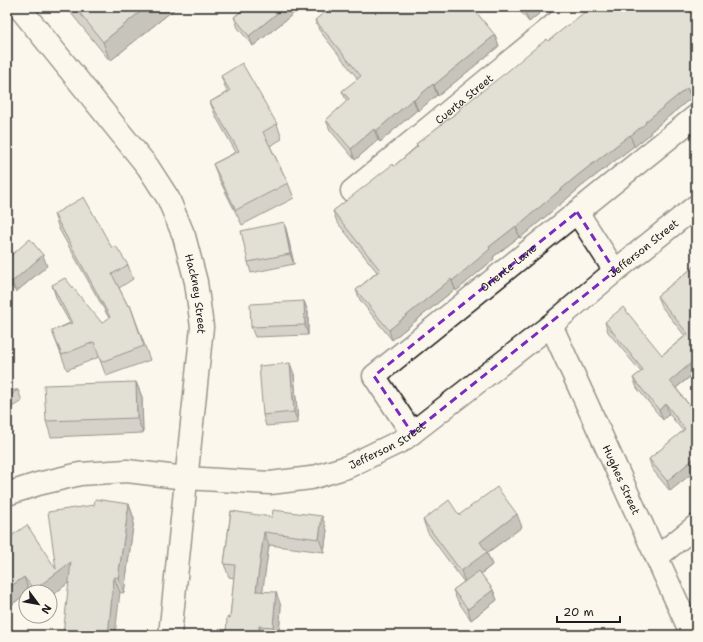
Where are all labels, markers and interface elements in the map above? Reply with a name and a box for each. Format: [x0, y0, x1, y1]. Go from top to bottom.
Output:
street label: Cuerta Street [432, 70, 496, 127]
street label: Jefferson Street [605, 215, 682, 281]
street label: Oriente Lane [477, 240, 540, 295]
street label: Hackney Street [181, 252, 210, 335]
street label: Jefferson Street [346, 418, 429, 473]
street label: Hughes Street [599, 442, 644, 517]
north arrow [18, 584, 58, 624]
scale bar [557, 598, 620, 624]
text: N [37, 601, 55, 617]
text: 20 m [563, 604, 594, 620]

